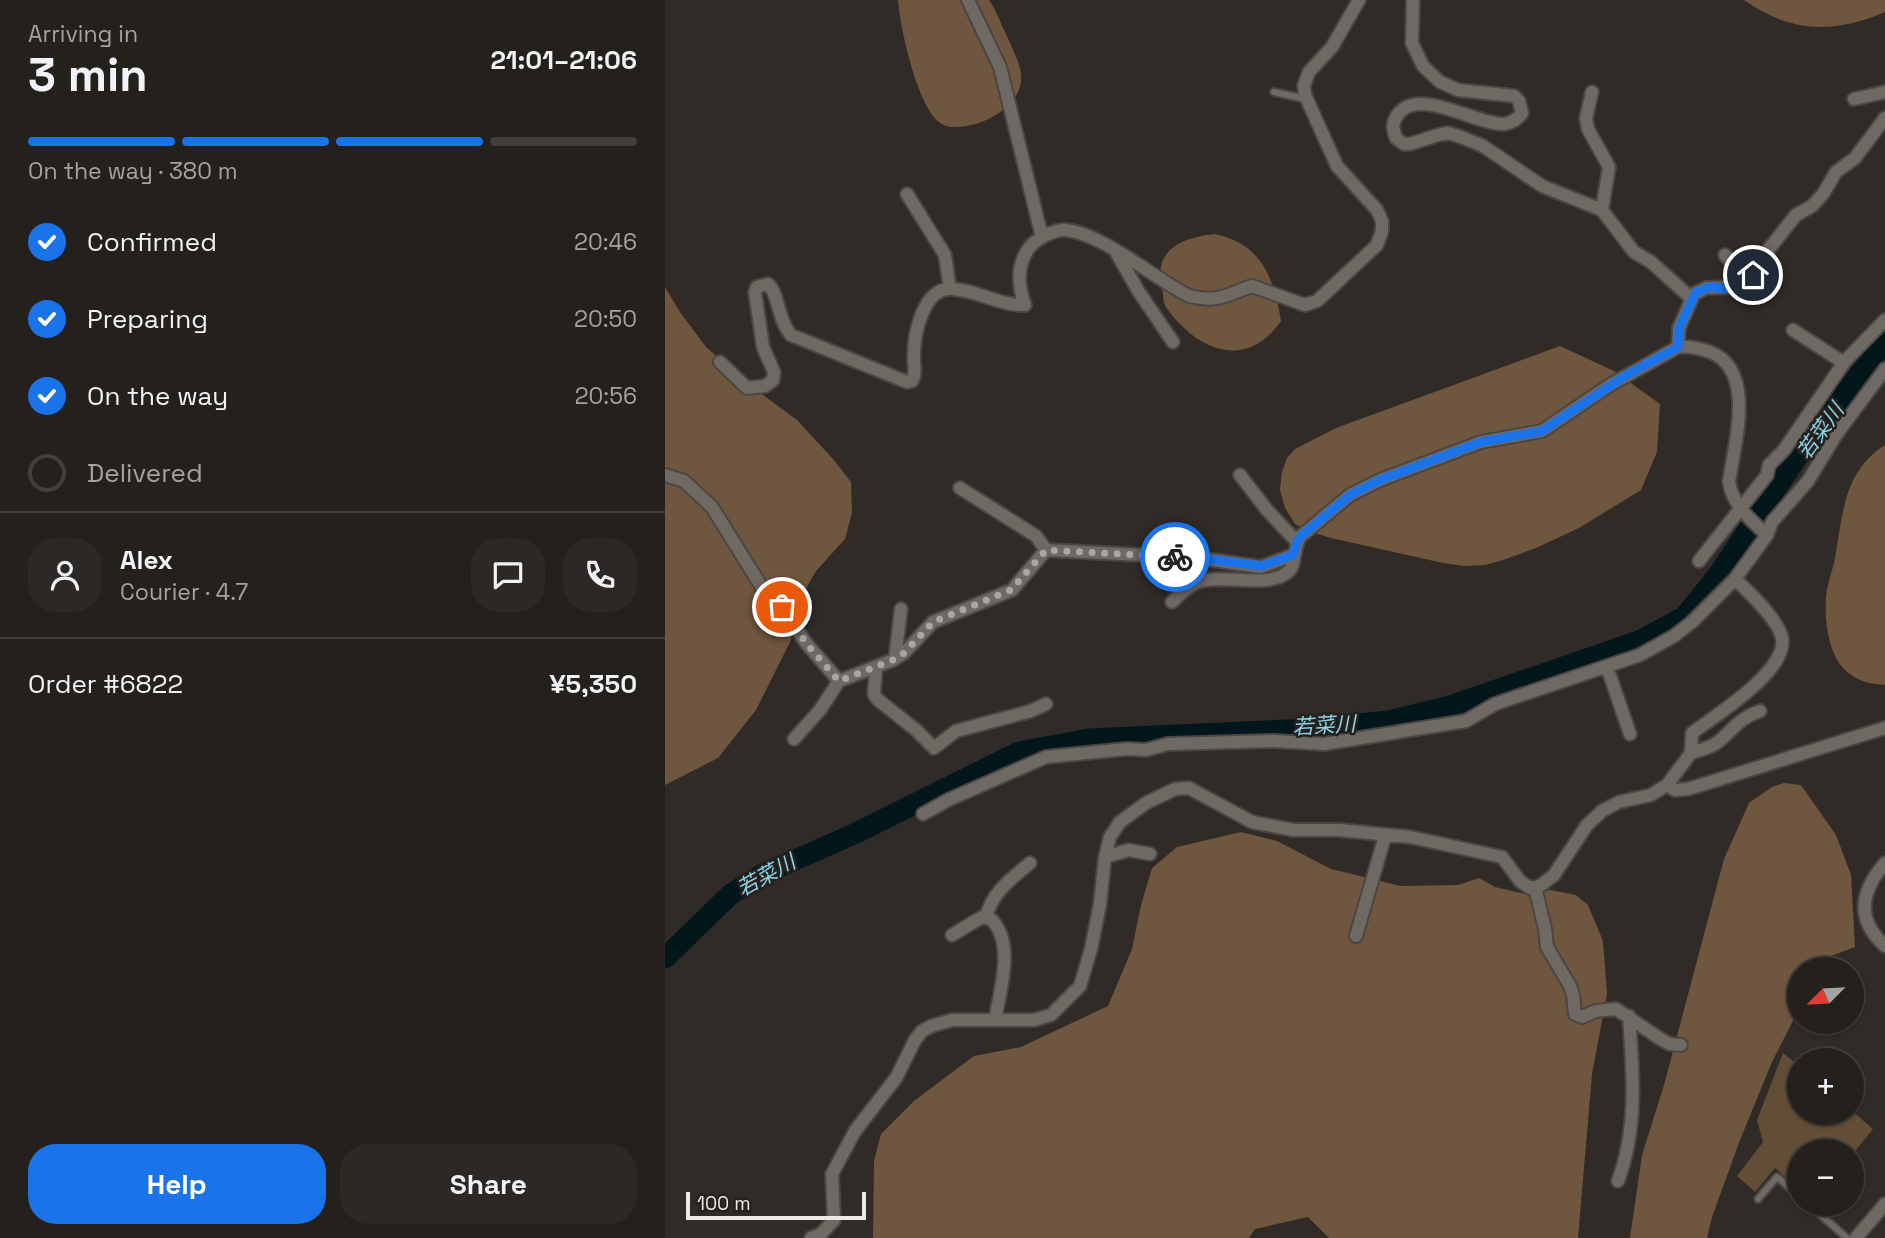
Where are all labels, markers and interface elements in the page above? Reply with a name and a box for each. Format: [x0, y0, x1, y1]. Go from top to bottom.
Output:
text: Arriving in [28, 19, 138, 49]
text: 21:01–21:06 [490, 43, 637, 77]
text: 3 min [28, 46, 148, 104]
text: On the way · 380 m [28, 156, 238, 186]
icon: check [28, 223, 66, 261]
text: Confirmed [87, 225, 217, 259]
text: 20:46 [574, 227, 637, 257]
pin [1723, 245, 1783, 305]
icon: home [1734, 256, 1772, 294]
icon: check [28, 300, 66, 338]
text: Preparing [87, 302, 208, 336]
text: 20:50 [574, 304, 637, 334]
icon: check [28, 377, 66, 415]
text: On the way [87, 379, 228, 413]
text: 20:56 [575, 381, 637, 411]
water label: 若菜川 [1791, 396, 1851, 464]
text: Delivered [87, 456, 203, 490]
courier [1140, 522, 1210, 592]
button: person [28, 538, 102, 612]
button: chat [471, 538, 545, 612]
button: phone [563, 538, 637, 612]
icon: bike [1156, 538, 1194, 576]
text: Alex [120, 543, 173, 577]
text: Courier · 4.7 [120, 577, 248, 607]
pin [752, 577, 812, 637]
icon: bag [763, 588, 801, 626]
text: Order #6822 [28, 667, 183, 701]
text: ¥5,350 [549, 667, 637, 701]
water label: 若菜川 [1292, 710, 1358, 740]
water label: 若菜川 [732, 847, 802, 902]
north arrow [1787, 957, 1864, 1034]
map controls [1787, 957, 1864, 1216]
button: + [1787, 1048, 1864, 1125]
button: − [1787, 1139, 1864, 1216]
button: Help [28, 1144, 326, 1224]
button: Share [340, 1144, 637, 1224]
scale bar [686, 1189, 866, 1221]
text: 100 m [697, 1191, 751, 1216]

